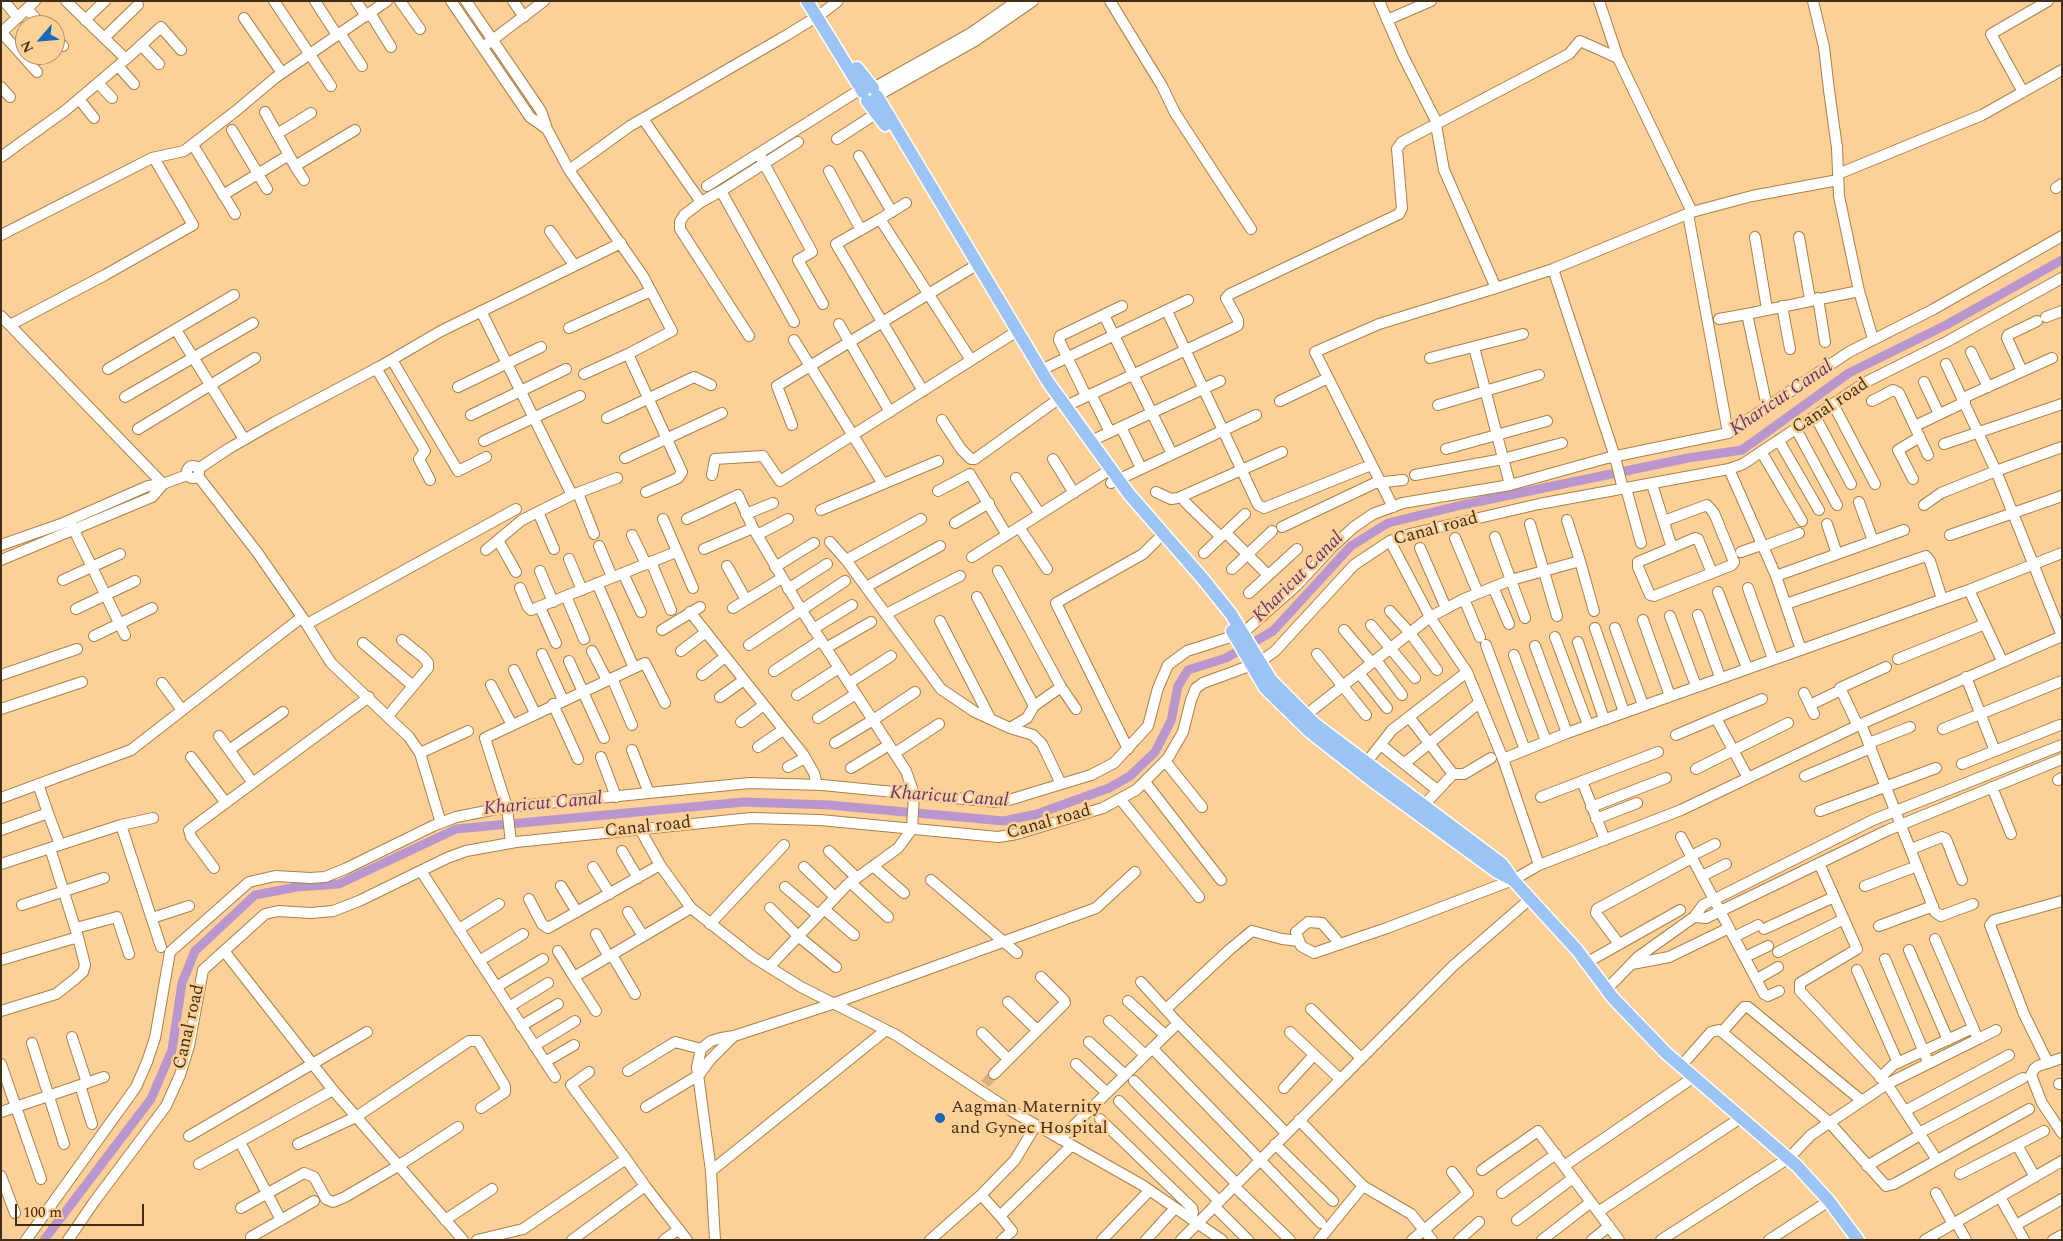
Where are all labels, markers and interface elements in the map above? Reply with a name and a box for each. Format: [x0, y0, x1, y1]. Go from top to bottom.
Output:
north arrow [15, 15, 65, 65]
text: N [15, 37, 39, 56]
water label: Kharicut Canal [1726, 356, 1838, 442]
street label: Canal road [1789, 374, 1873, 440]
street label: Canal road [1391, 508, 1481, 552]
water label: Kharicut Canal [1249, 528, 1349, 628]
water label: Kharicut Canal [889, 782, 1009, 814]
water label: Kharicut Canal [483, 788, 603, 822]
street label: Canal road [1004, 801, 1094, 845]
street label: Canal road [604, 813, 692, 843]
street label: Canal road [170, 982, 210, 1072]
place label: Aagman Maternity and Gynec Hospital [951, 1097, 1108, 1140]
marker: Aagman Maternity and Gynec Hospital [933, 1111, 947, 1125]
scale bar [18, 1194, 146, 1226]
text: 100 m [23, 1201, 62, 1224]

